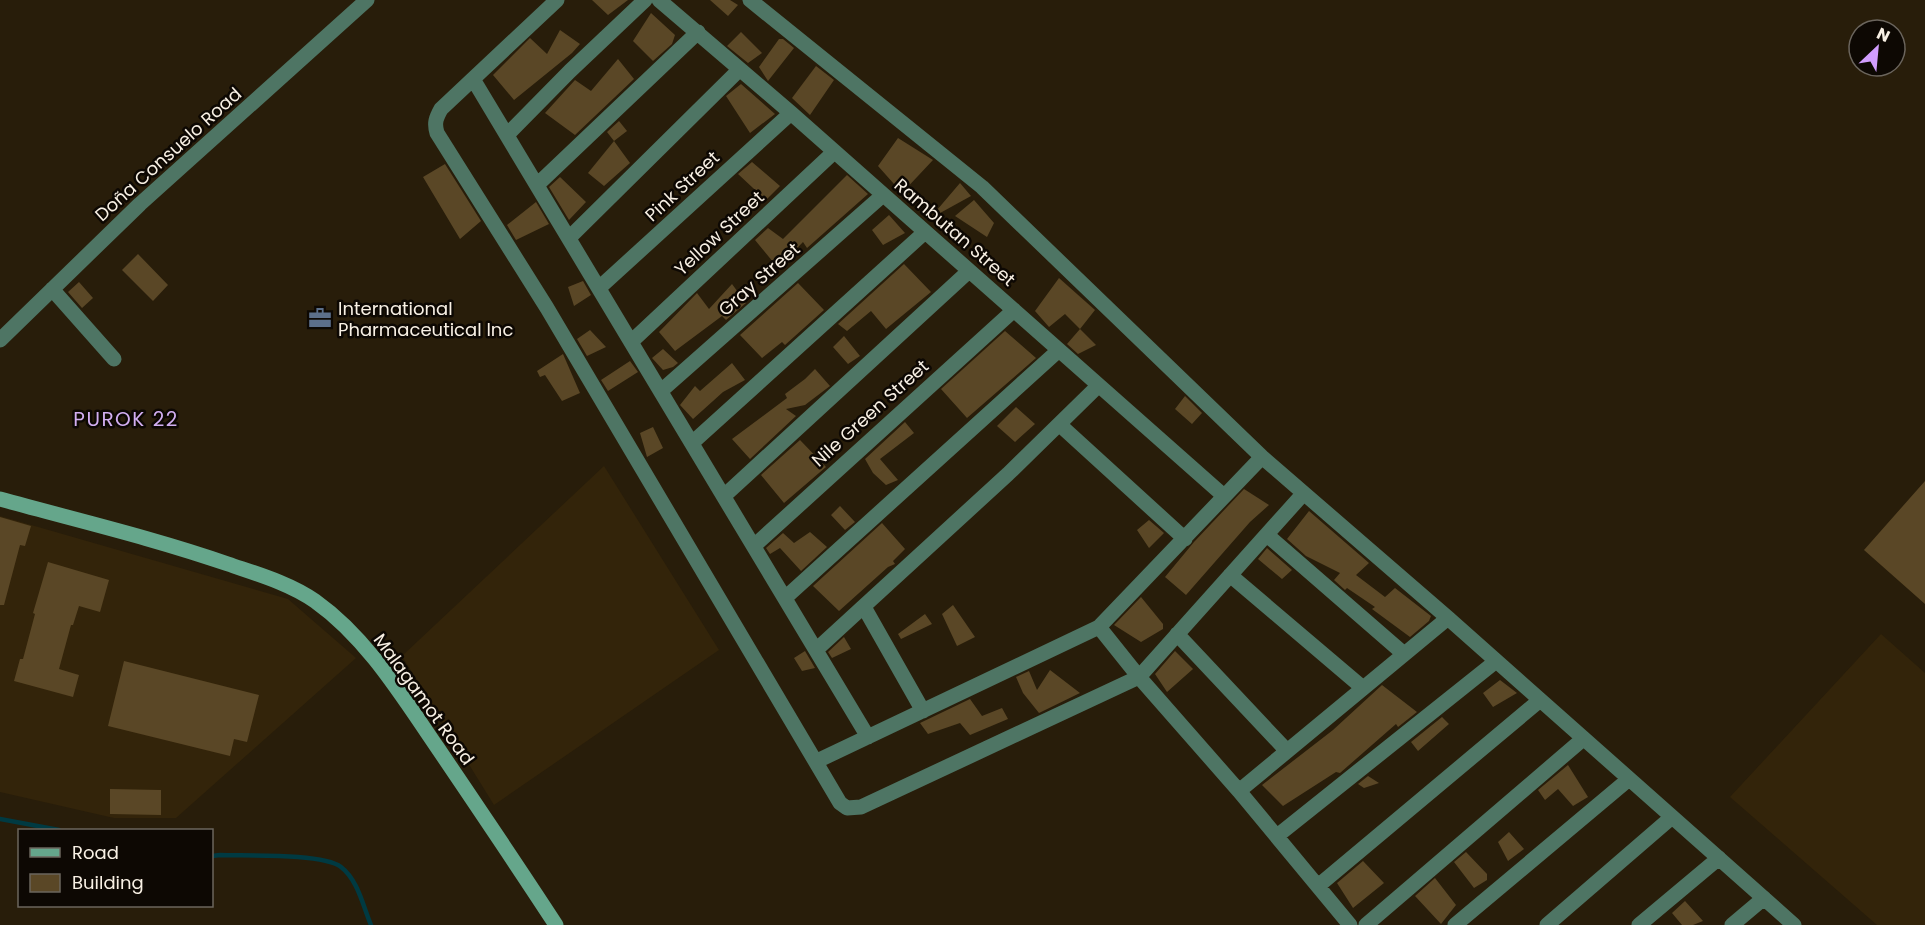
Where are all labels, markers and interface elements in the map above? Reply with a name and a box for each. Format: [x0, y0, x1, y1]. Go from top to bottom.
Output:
north arrow [1847, 18, 1907, 78]
text: N [1873, 22, 1894, 48]
street label: Doña Consuelo Road [89, 81, 247, 227]
street label: Pink Street [639, 145, 725, 227]
street label: Rambutan Street [889, 172, 1021, 292]
street label: Yellow Street [669, 185, 769, 281]
street label: Gray Street [713, 237, 805, 321]
place label: International Pharmaceutical Inc [338, 296, 513, 342]
office icon: International Pharmaceutical Inc [307, 305, 333, 331]
street label: Nile Green Street [806, 354, 934, 472]
district label: PUROK 22 [73, 405, 179, 433]
street label: Malagamot Road [368, 628, 480, 770]
legend [18, 829, 213, 907]
text: Road [72, 840, 119, 865]
text: Building [72, 870, 144, 895]

